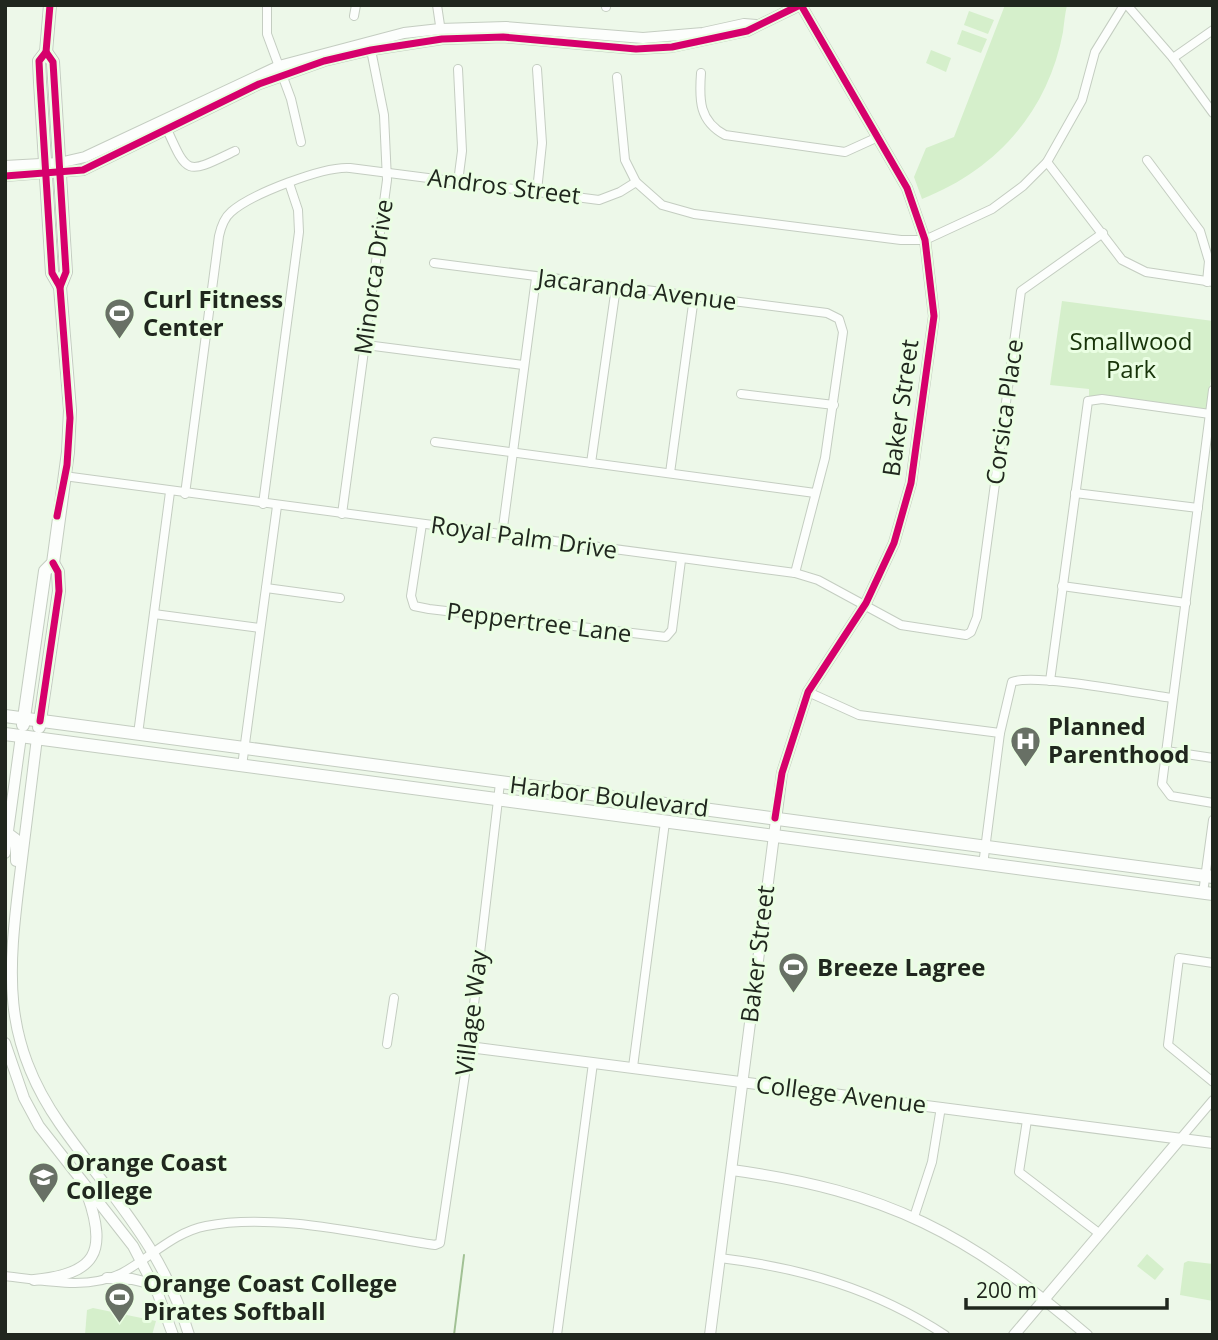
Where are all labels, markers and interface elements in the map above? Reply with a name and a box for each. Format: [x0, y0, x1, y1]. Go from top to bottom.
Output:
street label: Andros Street [426, 160, 582, 211]
street label: Minorca Drive [345, 197, 400, 357]
street label: Jacaranda Avenue [534, 260, 739, 317]
place label: Curl Fitness Center [143, 282, 283, 343]
sports icon: Curl Fitness Center [103, 297, 137, 341]
park label: Smallwood Park [1070, 324, 1193, 385]
street label: Baker Street [874, 337, 925, 478]
street label: Corsica Place [977, 337, 1030, 487]
street label: Royal Palm Drive [429, 507, 620, 566]
street label: Peppertree Lane [445, 594, 634, 649]
place label: Planned Parenthood [1048, 709, 1190, 770]
hospital icon: Planned Parenthood [1008, 724, 1042, 768]
street label: Harbor Boulevard [508, 767, 710, 824]
street label: Baker Street [732, 883, 781, 1024]
street label: Village Way [446, 947, 495, 1077]
place label: Breeze Lagree [817, 950, 985, 983]
sports icon: Breeze Lagree [777, 951, 811, 995]
street label: College Avenue [754, 1067, 928, 1120]
place label: Orange Coast College [66, 1145, 227, 1206]
school or university icon: Orange Coast College [26, 1160, 60, 1204]
place label: Orange Coast College Pirates Softball [143, 1266, 397, 1327]
scale bar [966, 1266, 1167, 1310]
text: 200 m [976, 1276, 1037, 1304]
sports icon: Orange Coast College Pirates Softball [103, 1281, 137, 1325]

